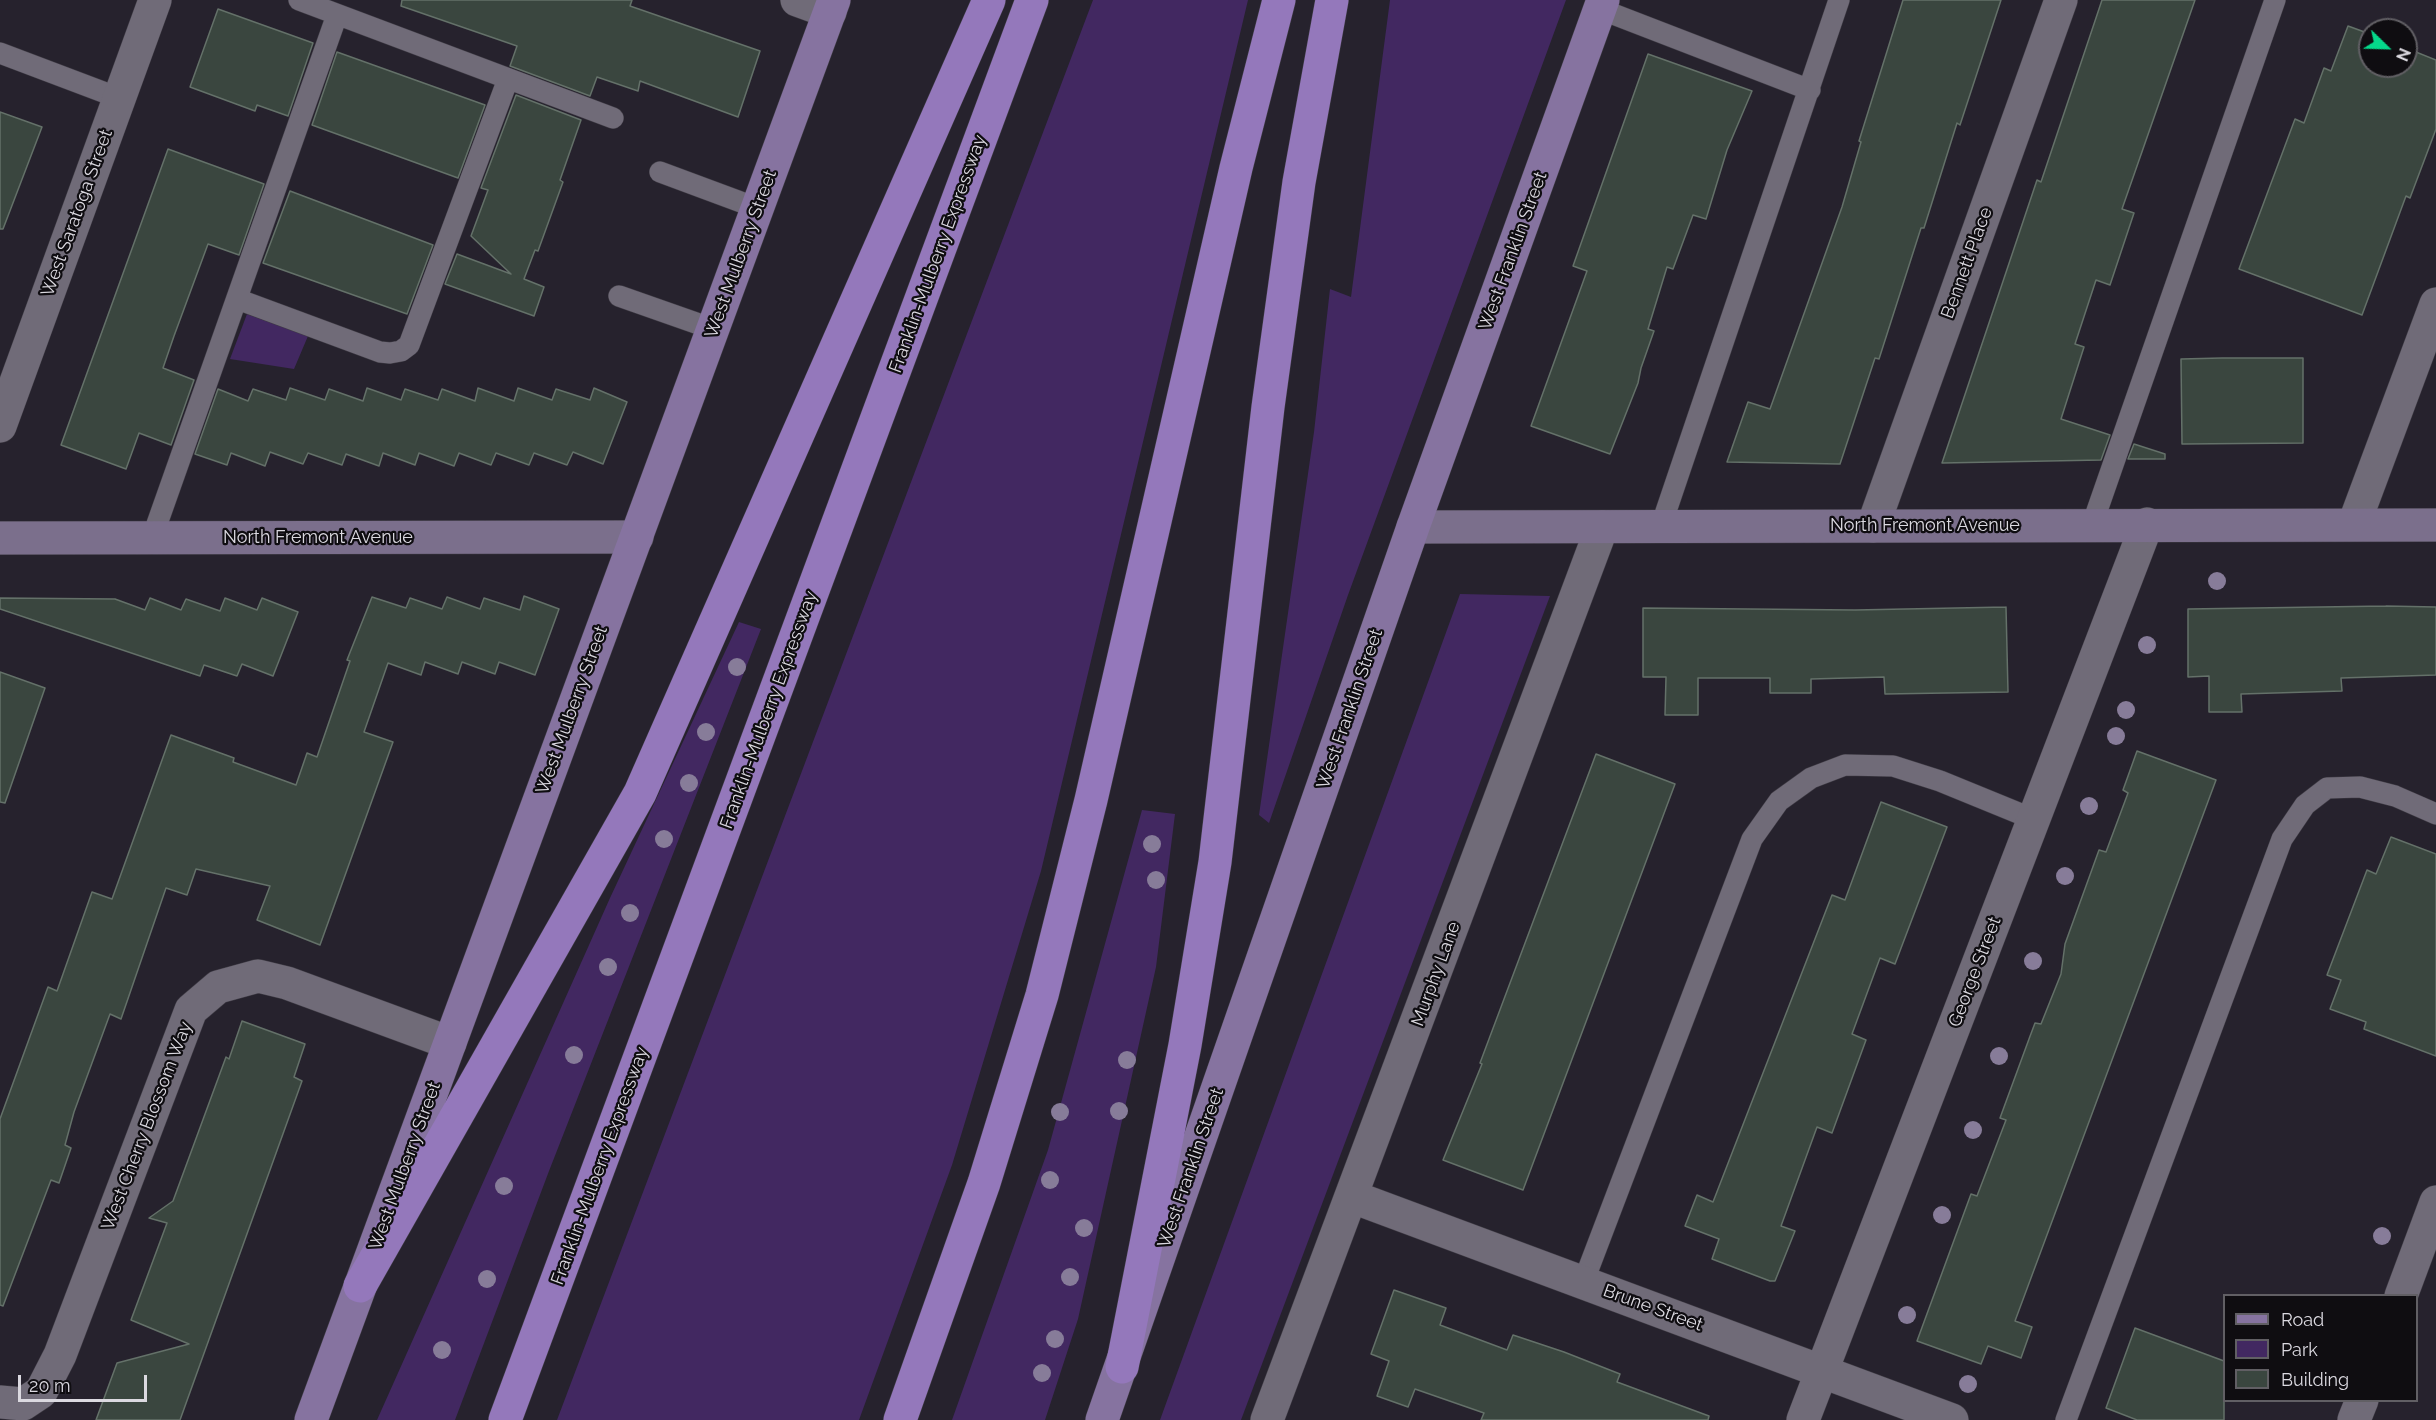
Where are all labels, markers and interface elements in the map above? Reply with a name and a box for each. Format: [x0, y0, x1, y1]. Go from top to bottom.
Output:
north arrow [2358, 18, 2418, 78]
text: N [2392, 45, 2414, 64]
street label: West Saratoga Street [37, 126, 117, 300]
street label: Franklin-Mulberry Expressway [885, 132, 991, 376]
street label: West Mulberry Street [701, 167, 781, 341]
street label: West Franklin Street [1474, 169, 1552, 333]
street label: Bennett Place [1937, 204, 1997, 322]
street label: North Fremont Avenue [1830, 515, 2020, 537]
street label: North Fremont Avenue [223, 527, 413, 549]
street label: Franklin-Mulberry Expressway [716, 588, 822, 832]
street label: West Mulberry Street [532, 623, 612, 797]
street label: West Franklin Street [1313, 626, 1387, 792]
street label: George Street [1944, 914, 2006, 1030]
street label: Murphy Lane [1407, 919, 1465, 1029]
street label: West Cherry Blossom Way [97, 1019, 197, 1233]
street label: Franklin-Mulberry Expressway [547, 1044, 653, 1288]
street label: West Mulberry Street [365, 1079, 445, 1253]
street label: West Franklin Street [1154, 1085, 1228, 1251]
street label: Brune Street [1600, 1280, 1706, 1336]
legend [2223, 1294, 2418, 1402]
text: Road [2281, 1309, 2324, 1330]
text: Park [2281, 1339, 2318, 1360]
scale bar [21, 1363, 150, 1401]
text: Building [2281, 1369, 2349, 1390]
text: 20 m [29, 1375, 71, 1396]

